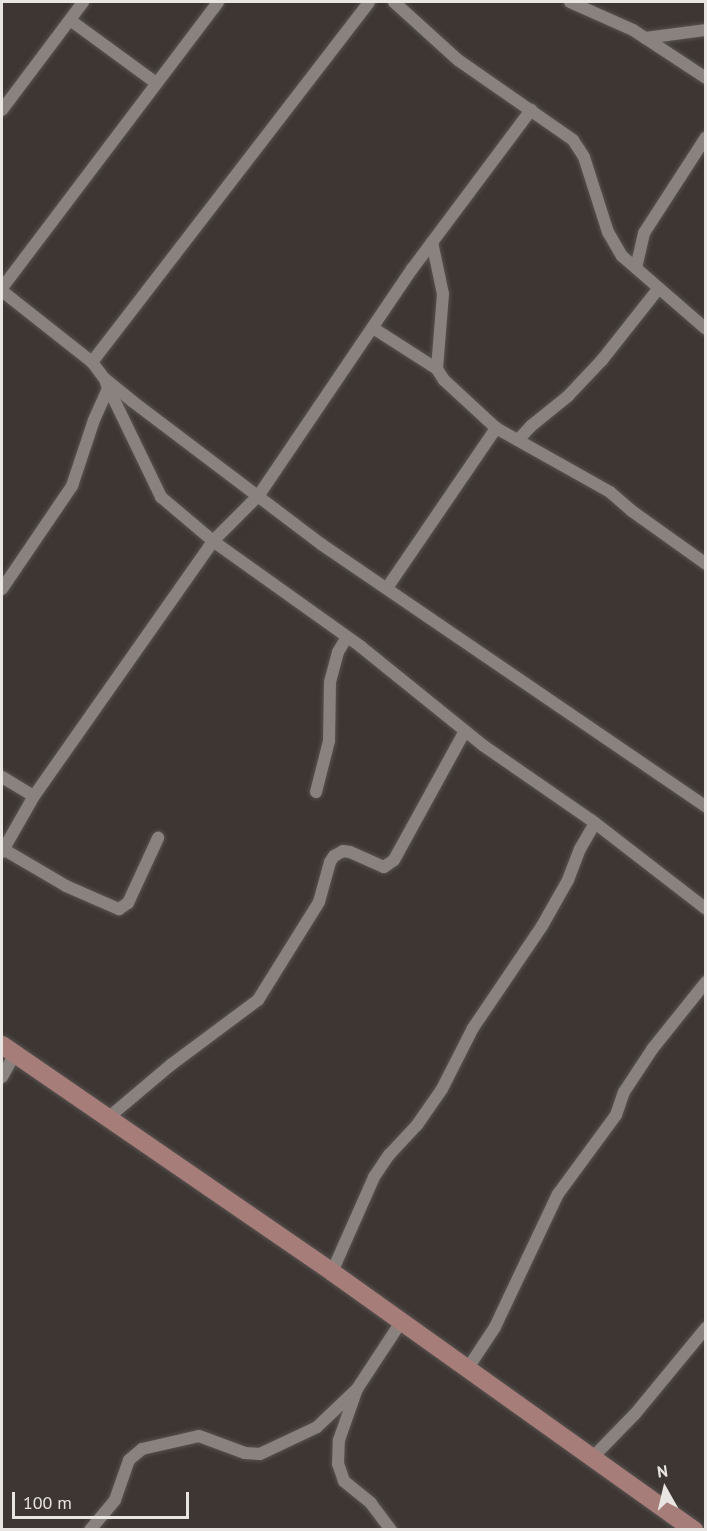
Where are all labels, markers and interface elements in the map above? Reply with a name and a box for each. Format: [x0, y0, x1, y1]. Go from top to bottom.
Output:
north arrow [635, 1459, 695, 1519]
text: N [656, 1461, 669, 1482]
scale bar [15, 1480, 192, 1518]
text: 100 m [23, 1491, 72, 1514]

